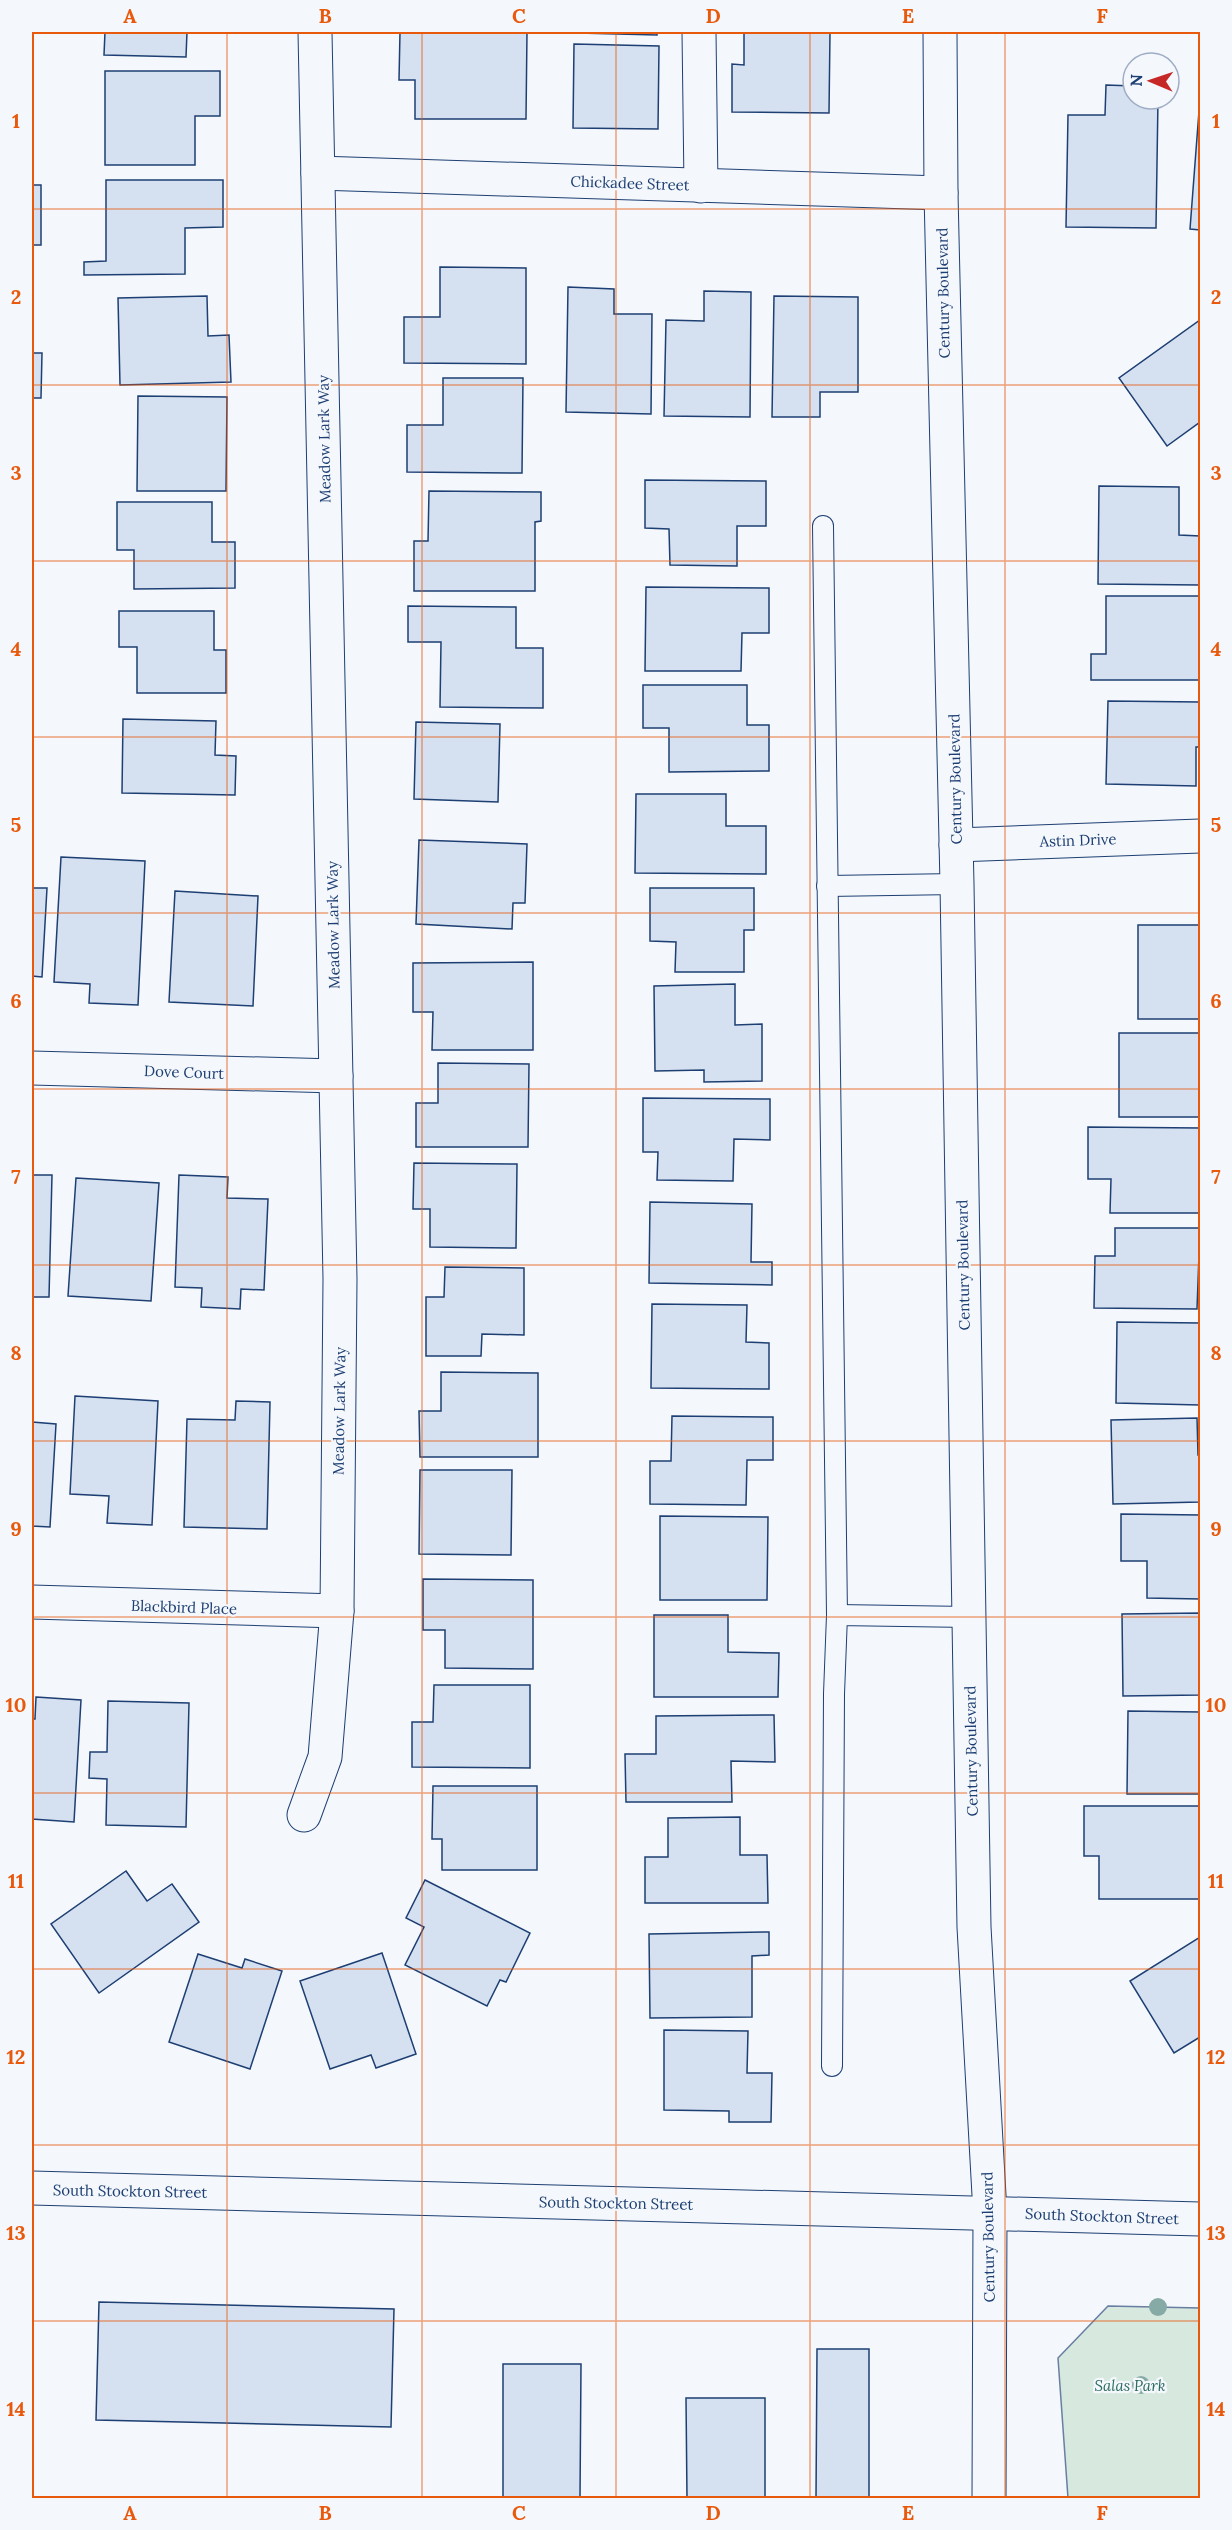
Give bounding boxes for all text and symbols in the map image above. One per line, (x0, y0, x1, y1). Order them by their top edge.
text: A (123, 3, 137, 28)
text: B (318, 3, 332, 28)
text: C (512, 3, 526, 28)
text: D (705, 3, 721, 28)
text: E (902, 3, 914, 28)
text: F (1096, 3, 1108, 28)
north arrow (1121, 51, 1181, 111)
text: N (1126, 74, 1146, 87)
text: 1 (12, 108, 20, 133)
text: 1 (1212, 108, 1220, 133)
street label: Chickadee Street (570, 171, 690, 195)
street label: Century Boulevard (932, 227, 954, 358)
text: 2 (11, 284, 21, 309)
text: 2 (1211, 284, 1221, 309)
street label: Meadow Lark Way (313, 375, 335, 503)
text: 3 (10, 460, 22, 485)
text: 3 (1210, 460, 1222, 485)
text: 4 (11, 636, 22, 661)
text: 4 (1211, 636, 1222, 661)
street label: Century Boulevard (944, 713, 966, 844)
text: 5 (11, 812, 22, 837)
text: 5 (1211, 812, 1222, 837)
street label: Astin Drive (1038, 829, 1117, 851)
street label: Meadow Lark Way (322, 861, 344, 989)
text: 6 (10, 988, 22, 1013)
text: 6 (1210, 988, 1222, 1013)
street label: Dove Court (144, 1061, 225, 1083)
text: 7 (11, 1164, 21, 1189)
text: 7 (1211, 1164, 1221, 1189)
street label: Century Boulevard (952, 1199, 974, 1330)
text: 8 (10, 1340, 22, 1365)
text: 8 (1210, 1340, 1222, 1365)
street label: Meadow Lark Way (328, 1347, 350, 1475)
text: 9 (10, 1516, 22, 1541)
text: 9 (1210, 1516, 1222, 1541)
street label: Blackbird Place (131, 1596, 237, 1618)
street label: Century Boulevard (960, 1685, 982, 1816)
text: 10 (6, 1692, 26, 1717)
text: 10 (1206, 1692, 1226, 1717)
text: 11 (8, 1868, 24, 1893)
text: 11 (1208, 1868, 1224, 1893)
text: 12 (7, 2044, 25, 2069)
text: 12 (1207, 2044, 1225, 2069)
street label: Century Boulevard (977, 2171, 999, 2302)
street label: South Stockton Street (53, 2180, 207, 2202)
street label: South Stockton Street (539, 2192, 693, 2214)
street label: South Stockton Street (1025, 2204, 1180, 2228)
text: 13 (6, 2220, 26, 2245)
text: 13 (1206, 2220, 1226, 2245)
park label: Salas Park (1095, 2376, 1166, 2395)
text: 14 (6, 2396, 26, 2421)
text: 14 (1206, 2396, 1226, 2421)
text: A (123, 2500, 137, 2525)
text: B (318, 2500, 332, 2525)
text: C (512, 2500, 526, 2525)
text: D (705, 2500, 721, 2525)
text: E (902, 2500, 914, 2525)
text: F (1096, 2500, 1108, 2525)

